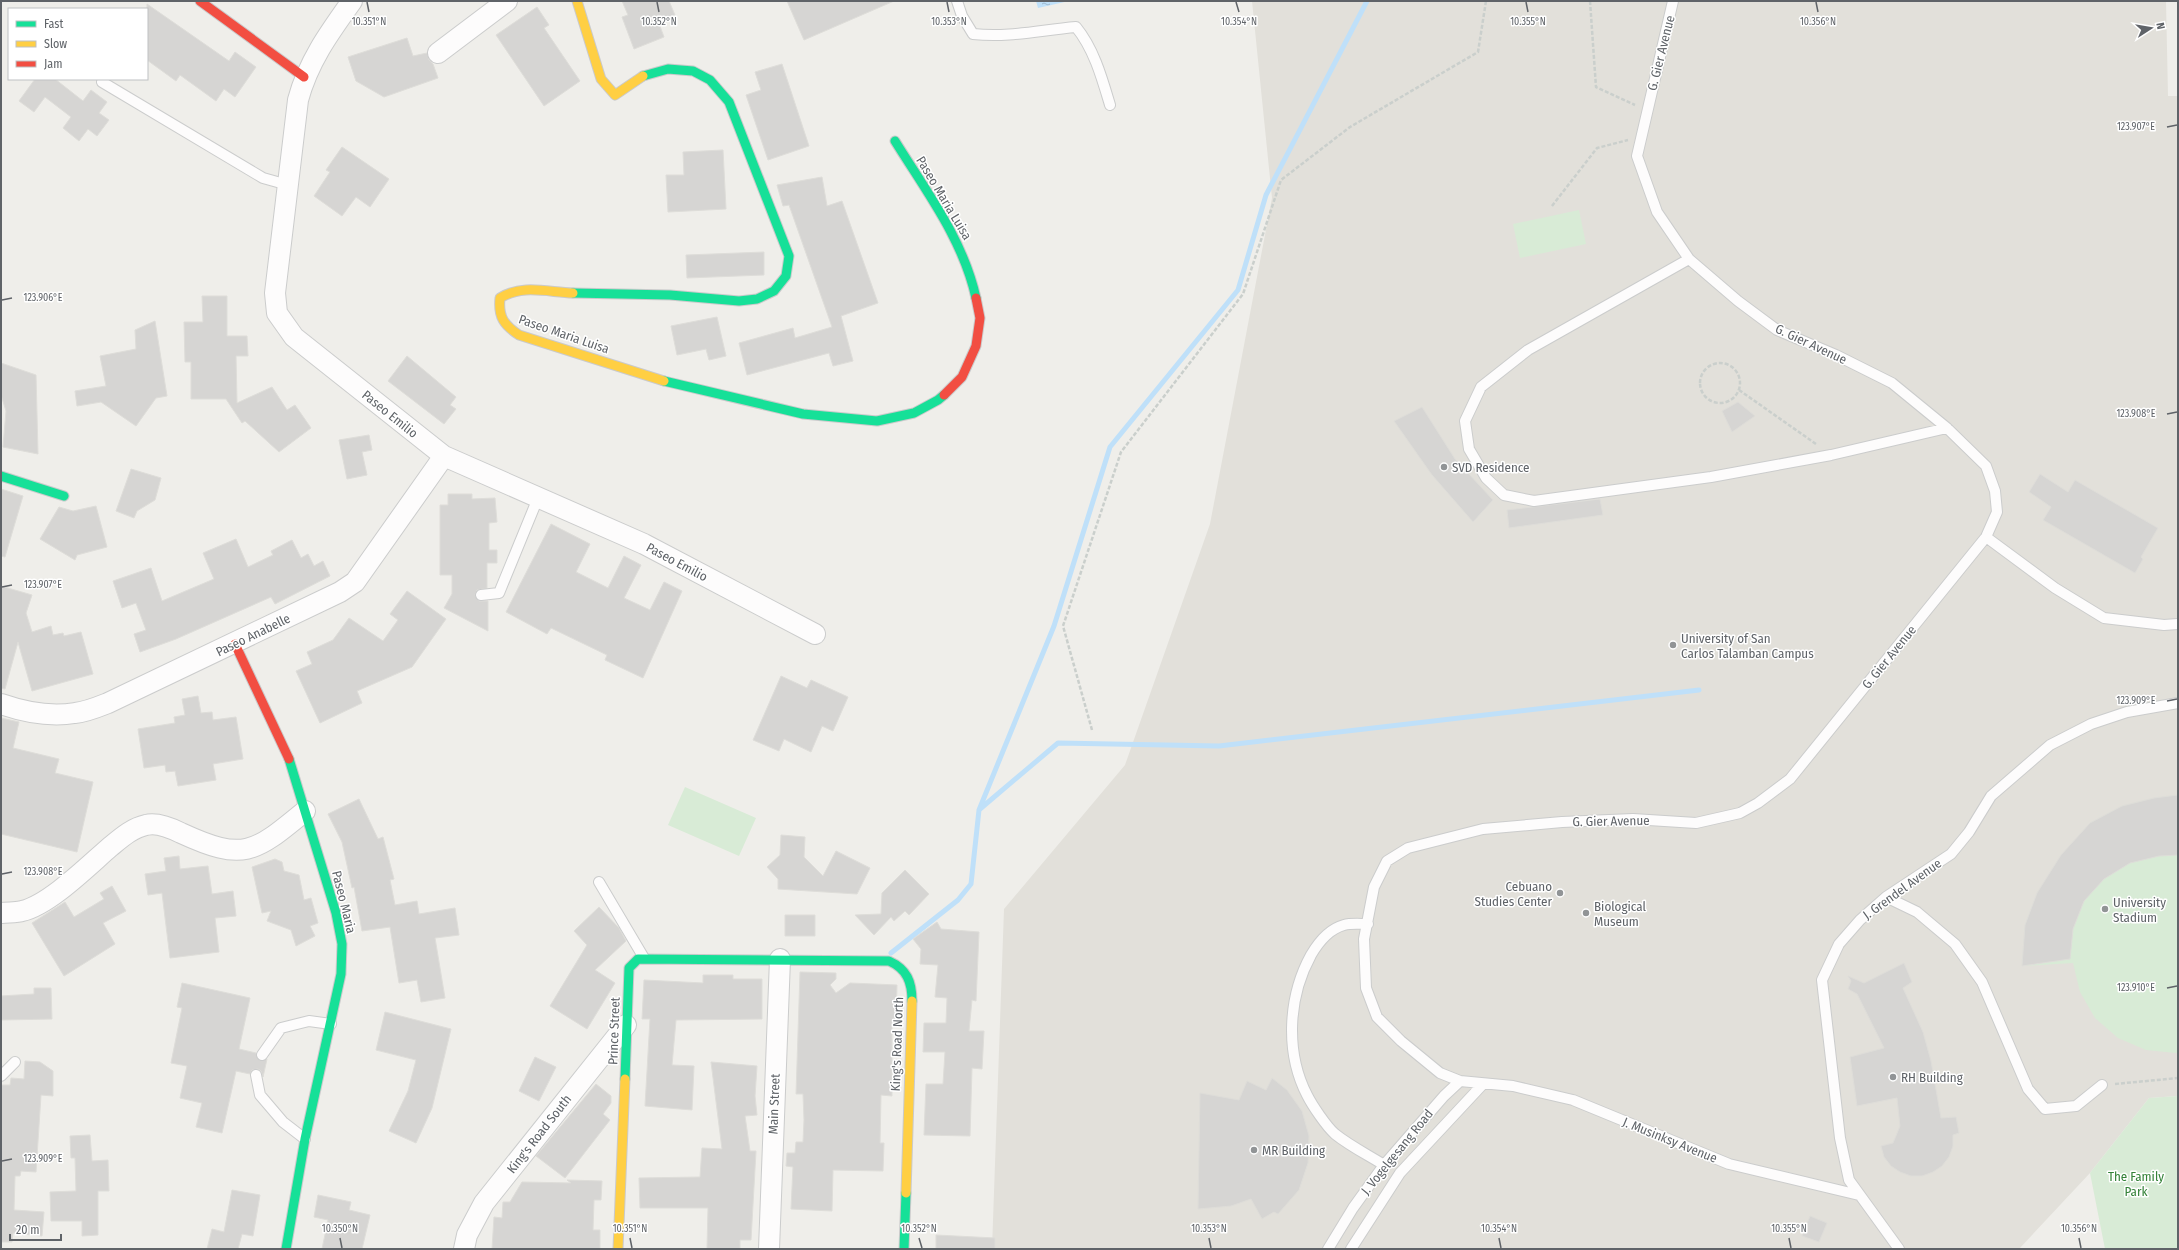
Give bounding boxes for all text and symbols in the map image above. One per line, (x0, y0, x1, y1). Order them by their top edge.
legend (8, 8, 148, 80)
north arrow (2131, 8, 2171, 48)
street label: G. Gier Avenue (1644, 14, 1678, 92)
text: 10.351°N (352, 16, 386, 28)
text: 10.352°N (641, 16, 677, 28)
text: 10.353°N (931, 16, 967, 28)
text: 10.354°N (1221, 16, 1257, 28)
text: 10.355°N (1510, 16, 1546, 28)
text: 10.356°N (1800, 16, 1836, 28)
text: Fast (44, 17, 63, 31)
text: N (2153, 21, 2167, 31)
text: Slow (44, 37, 67, 51)
text: Jam (44, 57, 62, 71)
text: 123.907°E (2117, 121, 2155, 133)
street label: Paseo Maria Luisa (913, 154, 975, 242)
text: 123.906°E (24, 292, 63, 304)
street label: Paseo Maria Luisa (517, 312, 611, 356)
street label: G. Gier Avenue (1773, 321, 1849, 367)
street label: Paseo Emilio (359, 387, 421, 441)
text: 123.908°E (2116, 408, 2156, 420)
place label: SVD Residence (1452, 460, 1530, 475)
marker: SVD Residence (1439, 462, 1449, 472)
street label: Paseo Emilio (644, 540, 710, 584)
text: 123.907°E (24, 579, 62, 591)
street label: Paseo Anabelle (213, 611, 293, 659)
street label: G. Gier Avenue (1859, 622, 1919, 692)
place label: University of San Carlos Talamban Campus (1681, 631, 1814, 661)
marker: University of San Carlos Talamban Campus (1668, 640, 1678, 650)
text: 123.909°E (2117, 695, 2156, 707)
street label: G. Gier Avenue (1572, 813, 1650, 829)
street label: J. Grendel Avenue (1860, 856, 1944, 922)
text: 123.908°E (23, 866, 63, 878)
street label: Paseo Maria (329, 869, 359, 935)
place label: Cebuano Studies Center (1475, 879, 1552, 909)
marker: Cebuano Studies Center (1555, 888, 1565, 898)
place label: University Stadium (2113, 895, 2166, 925)
place label: Biological Museum (1594, 899, 1646, 929)
marker: University Stadium (2100, 904, 2110, 914)
marker: Biological Museum (1581, 908, 1591, 918)
text: 123.910°E (2117, 982, 2155, 994)
street label: Prince Street (605, 996, 623, 1065)
street label: King's Road North (888, 996, 906, 1092)
place label: RH Building (1901, 1070, 1964, 1085)
marker: RH Building (1888, 1072, 1898, 1082)
street label: Main Street (765, 1073, 783, 1135)
street label: King's Road South (504, 1092, 574, 1176)
street label: J. Vogelgesang Road (1358, 1106, 1436, 1198)
street label: J. Musinksy Avenue (1621, 1114, 1719, 1166)
place label: MR Building (1262, 1143, 1326, 1158)
marker: MR Building (1249, 1145, 1259, 1155)
text: 123.909°E (24, 1153, 63, 1165)
park label: The Family Park (2108, 1169, 2164, 1199)
scale bar (10, 1216, 61, 1242)
text: 20 m (16, 1223, 40, 1237)
text: 10.350°N (322, 1223, 358, 1235)
text: 10.351°N (613, 1223, 647, 1235)
text: 10.352°N (901, 1223, 937, 1235)
text: 10.353°N (1191, 1223, 1227, 1235)
text: 10.354°N (1481, 1223, 1517, 1235)
text: 10.355°N (1771, 1223, 1807, 1235)
text: 10.356°N (2061, 1223, 2097, 1235)

